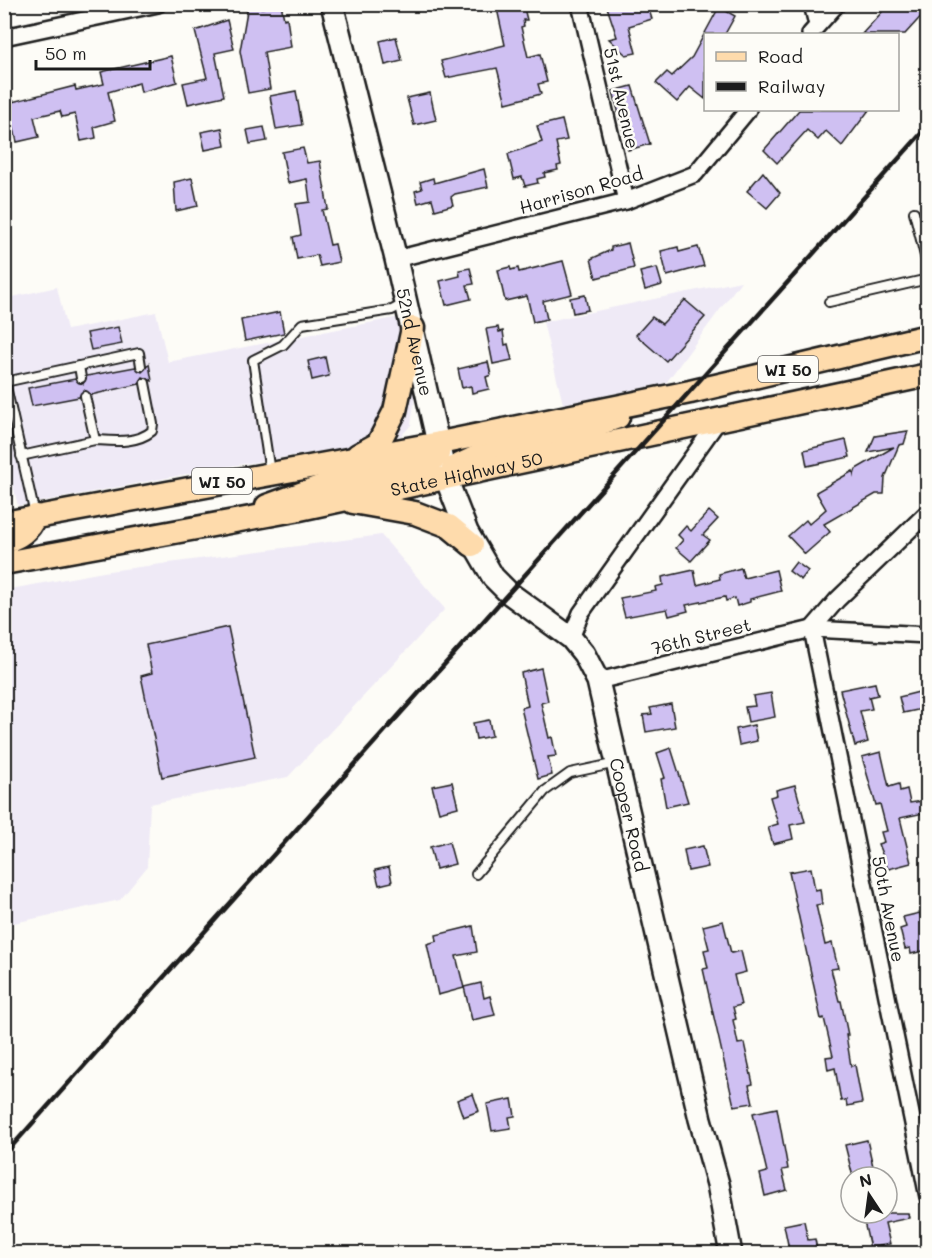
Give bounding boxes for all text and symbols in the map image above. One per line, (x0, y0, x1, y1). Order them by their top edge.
scale bar (36, 33, 150, 71)
legend (704, 33, 899, 111)
text: 50 m (45, 41, 87, 65)
text: Road (758, 44, 803, 68)
street label: 51st Avenue (599, 45, 645, 151)
text: Railway (758, 74, 825, 98)
street label: Harrison Road (516, 161, 646, 219)
street label: 52nd Avenue (391, 286, 439, 398)
road number: WI 50 (758, 356, 818, 382)
street label: State Highway 50 (388, 446, 545, 501)
road number: WI 50 (192, 468, 252, 494)
street label: 76th Street (649, 612, 753, 660)
street label: Cooper Road (604, 755, 654, 874)
street label: 50th Avenue (867, 854, 911, 964)
north arrow (839, 1165, 899, 1225)
text: N (857, 1168, 874, 1191)

